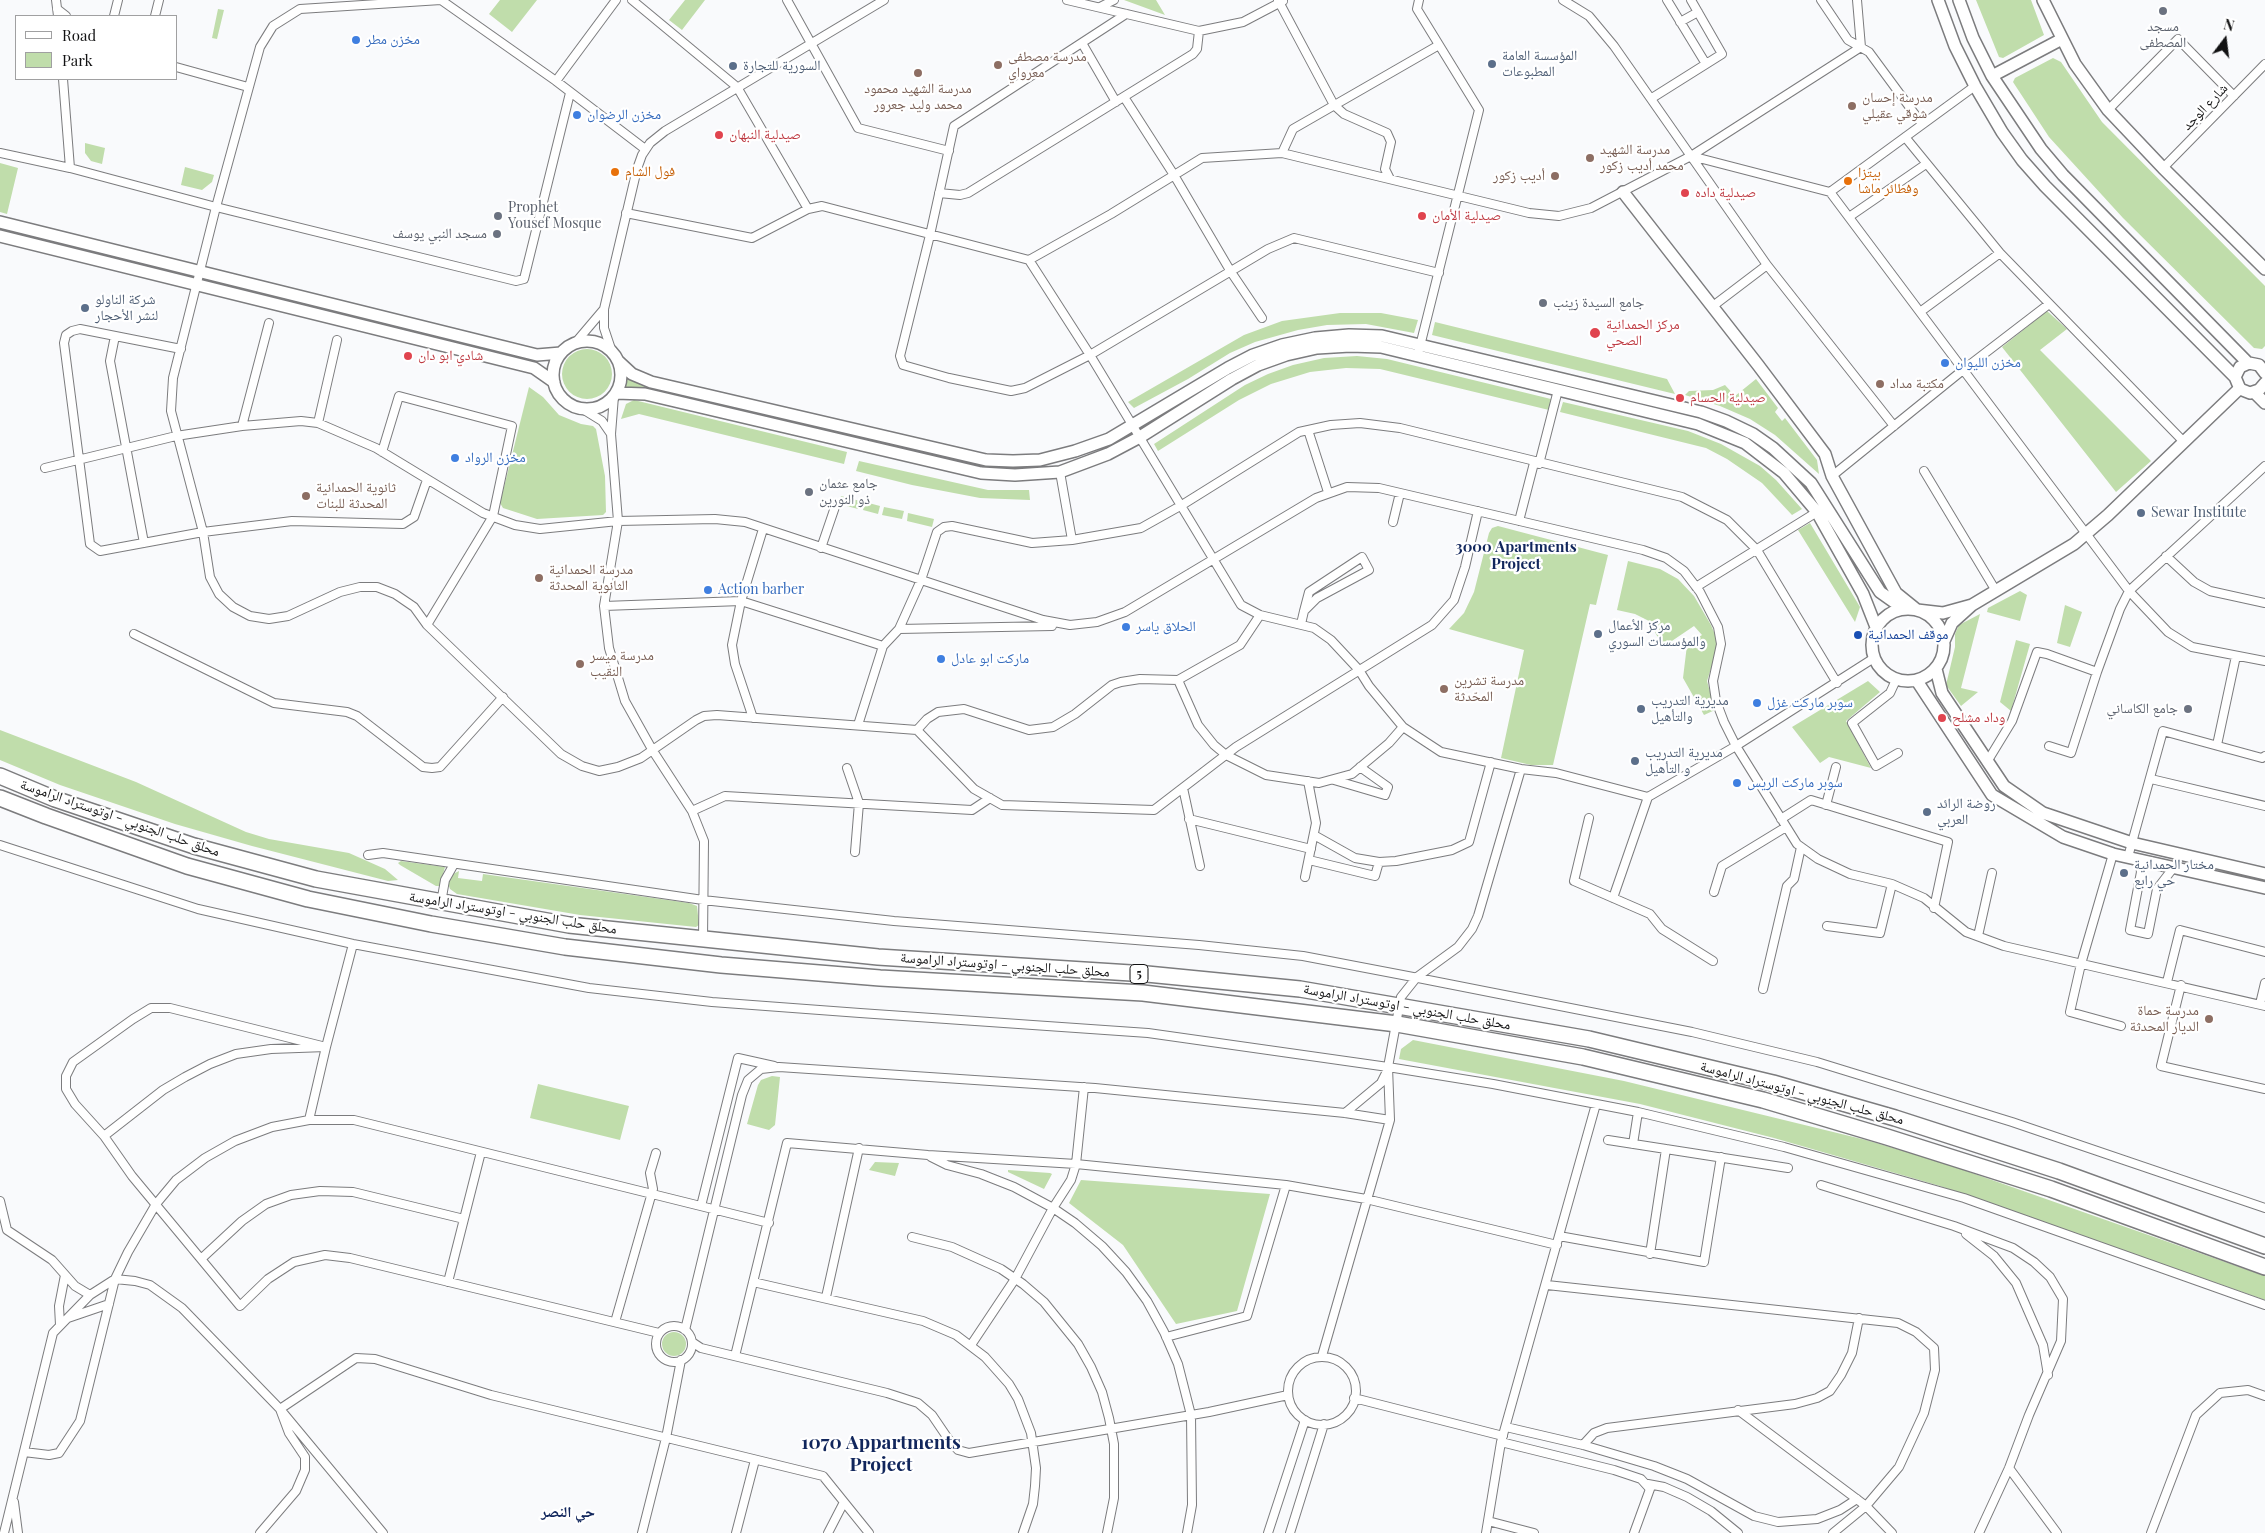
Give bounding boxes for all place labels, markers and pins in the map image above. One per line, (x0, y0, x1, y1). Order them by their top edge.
marker: مسجد المصطفى (2157, 5, 2169, 17)
place label: مسجد المصطفى (2140, 19, 2186, 52)
place label: مخزن مطر (366, 32, 420, 48)
marker: مخزن مطر (350, 34, 362, 46)
place label: المؤسسة العامة المطبوعات (1502, 48, 1577, 80)
place label: مدرسة مصطفى معرواي (1008, 49, 1087, 82)
place label: السورية للتجارة (743, 58, 821, 74)
marker: المؤسسة العامة المطبوعات (1486, 58, 1498, 70)
marker: مدرسة مصطفى معرواي (992, 59, 1004, 71)
marker: السورية للتجارة (727, 60, 739, 72)
marker: مدرسة الشهيد محمود محمد وليد جعرور (912, 67, 924, 79)
place label: مدرسة الشهيد محمود محمد وليد جعرور (864, 81, 972, 114)
place label: مدرسة إحسان شوقي عقيلي (1862, 90, 1933, 122)
marker: مدرسة إحسان شوقي عقيلي (1846, 100, 1858, 112)
place label: مخزن الرضوان (587, 107, 661, 123)
marker: مخزن الرضوان (571, 109, 583, 121)
place label: صيدلية النبهان (729, 127, 801, 143)
marker: صيدلية النبهان (713, 129, 725, 141)
place label: مدرسة الشهيد محمد أديب زكور (1600, 142, 1684, 174)
marker: مدرسة الشهيد محمد أديب زكور (1584, 152, 1596, 164)
place label: فول الشام (625, 164, 675, 180)
place label: بيتزا وفطائر ماشا (1858, 165, 1918, 198)
marker: فول الشام (609, 166, 621, 178)
place label: أديب زكور (1493, 168, 1545, 184)
marker: أديب زكور (1549, 170, 1561, 182)
marker: بيتزا وفطائر ماشا (1842, 175, 1854, 187)
place label: صيدلية داده (1695, 185, 1756, 201)
marker: صيدلية داده (1679, 187, 1691, 199)
place label: Prophet Yousef Mosque (508, 200, 602, 232)
place label: صيدلية الأمان (1432, 208, 1501, 224)
marker: Prophet Yousef Mosque (492, 210, 504, 222)
marker: صيدلية الأمان (1416, 210, 1428, 222)
place label: مسجد النبي يوسف (392, 226, 487, 242)
marker: مسجد النبي يوسف (491, 228, 503, 240)
place label: شركة الناولو لنشر الأحجار (95, 292, 158, 324)
place label: جامع السيدة زينب (1553, 295, 1644, 311)
marker: جامع السيدة زينب (1537, 297, 1549, 309)
marker: شركة الناولو لنشر الأحجار (79, 302, 91, 314)
place label: مركز الحمدانية الصحي (1606, 317, 1680, 350)
marker: مركز الحمدانية الصحي (1588, 326, 1602, 340)
place label: شادي ابو دان (418, 348, 483, 364)
marker: شادي ابو دان (402, 350, 414, 362)
place label: مخزن الليوان (1955, 355, 2021, 371)
marker: مخزن الليوان (1939, 357, 1951, 369)
place label: مكتبة مداد (1890, 376, 1944, 392)
marker: مكتبة مداد (1874, 378, 1886, 390)
place label: صيدلية الحسام (1690, 390, 1766, 406)
marker: صيدلية الحسام (1674, 392, 1686, 404)
place label: مخزن الرواد (465, 450, 526, 466)
marker: مخزن الرواد (449, 452, 461, 464)
place label: جامع عثمان ذو النورين (819, 476, 878, 508)
place label: ثانوية الحمدانية المحدثة للبنات (316, 480, 396, 512)
marker: جامع عثمان ذو النورين (803, 486, 815, 498)
marker: ثانوية الحمدانية المحدثة للبنات (300, 490, 312, 502)
place label: Sewar Institute (2151, 505, 2247, 521)
marker: Sewar Institute (2135, 507, 2147, 519)
place label: مدرسة الحمدانية الثانوية المحدثة (549, 562, 633, 594)
marker: مدرسة الحمدانية الثانوية المحدثة (533, 572, 545, 584)
place label: Action barber (718, 582, 804, 598)
marker: Action barber (702, 584, 714, 596)
place label: مركز الأعمال والمؤسسات السوري (1608, 618, 1706, 650)
place label: الحلاق ياسر (1136, 619, 1196, 635)
marker: الحلاق ياسر (1120, 621, 1132, 633)
place label: موقف الحمدانية (1868, 627, 1948, 643)
marker: مركز الأعمال والمؤسسات السوري (1592, 628, 1604, 640)
marker: موقف الحمدانية (1852, 629, 1864, 641)
place label: مدرسة ميسر النقيب (590, 648, 654, 680)
place label: ماركت ابو عادل (951, 651, 1029, 667)
marker: ماركت ابو عادل (935, 653, 947, 665)
marker: مدرسة ميسر النقيب (574, 658, 586, 670)
place label: مدرسة تشرين المحّدثة (1454, 673, 1524, 706)
marker: مدرسة تشرين المحّدثة (1438, 683, 1450, 695)
place label: مديرية التدريب والتأهيل (1651, 693, 1729, 726)
place label: سوبر ماركت غزل (1767, 695, 1853, 711)
marker: سوبر ماركت غزل (1751, 697, 1763, 709)
place label: جامع الكاساني (2107, 701, 2178, 717)
marker: مديرية التدريب والتأهيل (1635, 703, 1647, 715)
marker: جامع الكاساني (2182, 703, 2194, 715)
place label: وداد مشلح (1952, 710, 2005, 726)
marker: وداد مشلح (1936, 712, 1948, 724)
place label: مديرية التدريب و التأهيل (1645, 745, 1723, 778)
marker: مديرية التدريب و التأهيل (1629, 755, 1641, 767)
place label: سوبر ماركت الريس (1747, 775, 1843, 791)
marker: سوبر ماركت الريس (1731, 777, 1743, 789)
place label: روضة الرائد العربي (1937, 796, 1996, 829)
marker: روضة الرائد العربي (1921, 806, 1933, 818)
place label: مختار الحمدانية حي رابع (2134, 857, 2214, 890)
marker: مختار الحمدانية حي رابع (2118, 867, 2130, 879)
place label: مدرسة حماة الديار المحدثة (2130, 1003, 2199, 1036)
marker: مدرسة حماة الديار المحدثة (2203, 1013, 2215, 1025)

